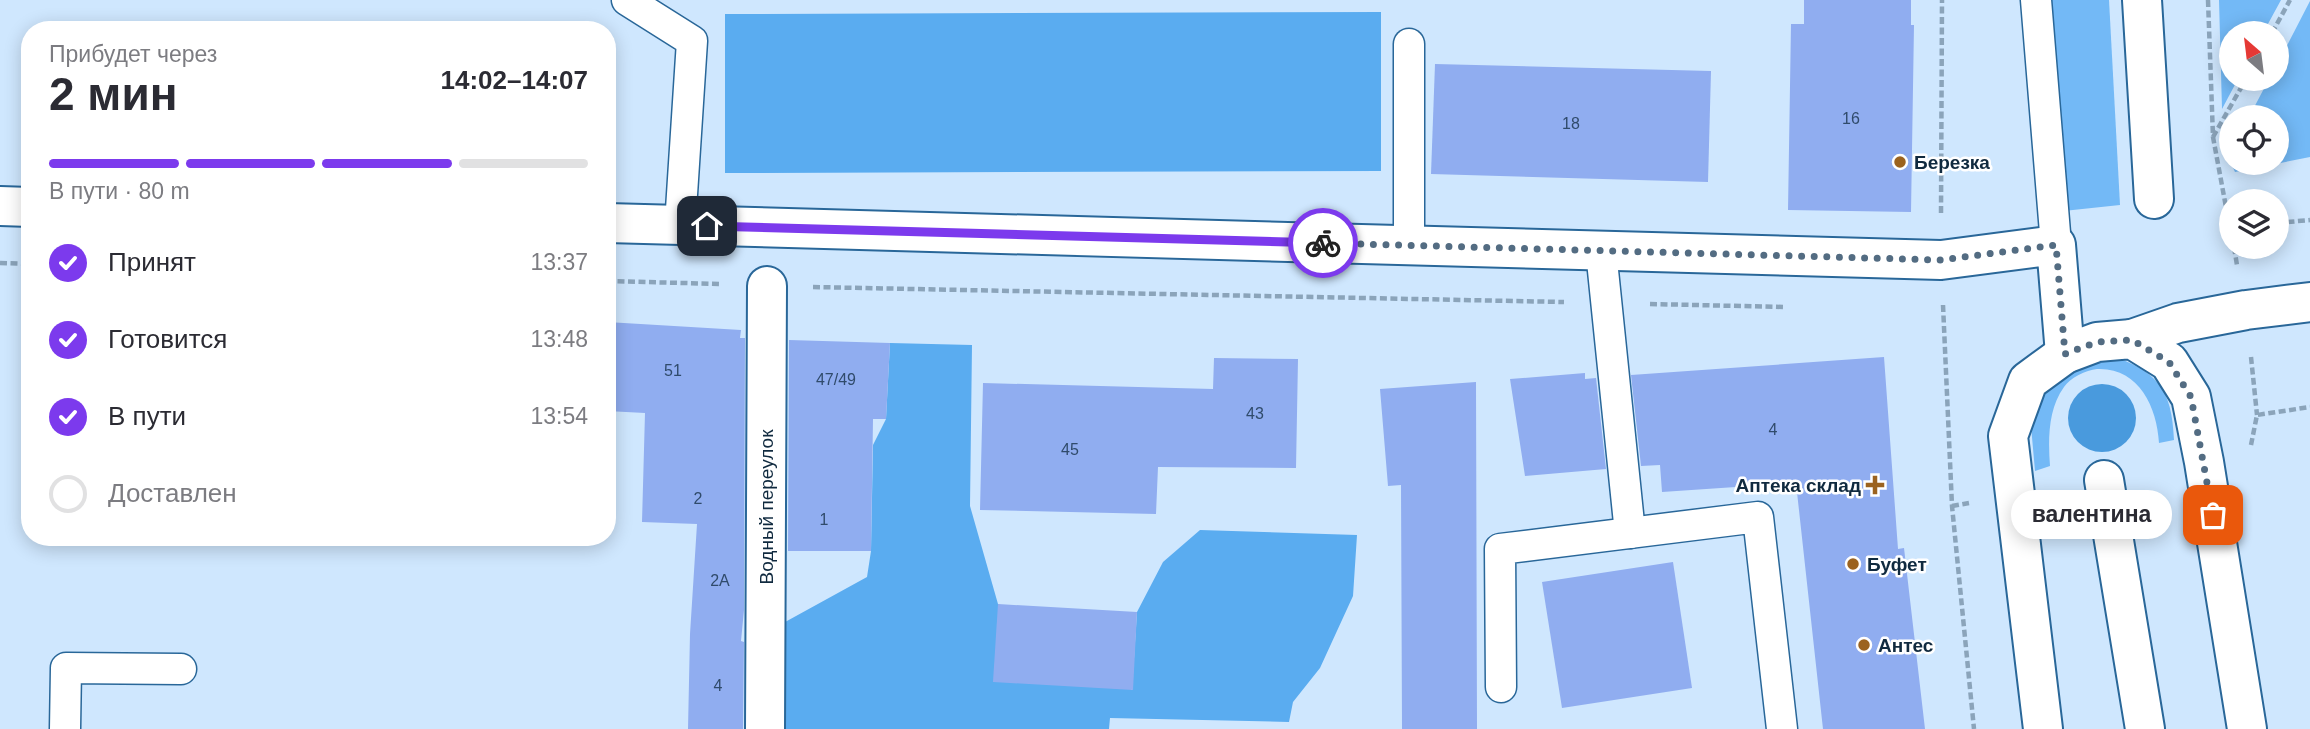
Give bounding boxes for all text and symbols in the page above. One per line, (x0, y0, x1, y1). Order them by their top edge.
north arrow (2219, 21, 2289, 91)
map controls (2219, 21, 2289, 259)
text: Прибудет через (49, 41, 217, 67)
text: 14:02–14:07 (441, 65, 588, 95)
text: 2 мин (49, 68, 177, 120)
button: locate (2219, 105, 2289, 175)
house number: 16 (1842, 110, 1860, 127)
house number: 18 (1562, 115, 1580, 132)
place label: Березка (1914, 152, 1990, 173)
marker: Березка (1892, 154, 1908, 170)
text: В пути · 80 m (49, 178, 190, 204)
button: layers (2219, 189, 2289, 259)
pin (677, 196, 737, 256)
icon: home (688, 207, 726, 245)
courier (1288, 208, 1358, 278)
icon: bike (1304, 224, 1342, 262)
icon: check (49, 244, 87, 282)
text: Принят (108, 247, 196, 277)
text: 13:37 (530, 249, 588, 275)
icon: check (49, 321, 87, 359)
text: Готовится (108, 324, 227, 354)
text: 13:48 (530, 326, 588, 352)
house number: 51 (664, 362, 682, 379)
house number: 47/49 (816, 371, 856, 388)
icon: check (49, 398, 87, 436)
text: В пути (108, 401, 186, 431)
text: 13:54 (530, 403, 588, 429)
house number: 43 (1246, 405, 1264, 422)
house number: 4 (1769, 421, 1778, 438)
street label: Водный переулок (756, 429, 777, 585)
house number: 45 (1061, 441, 1079, 458)
place label: Аптека склад (1736, 475, 1861, 496)
marker: Аптека склад (1867, 477, 1883, 493)
text: Доставлен (108, 478, 237, 508)
pin (2183, 485, 2243, 545)
house number: 2 (694, 490, 703, 507)
callout: валентина (2010, 490, 2171, 540)
icon: bag (2194, 496, 2232, 534)
text: валентина (2032, 501, 2151, 527)
house number: 1 (820, 511, 829, 528)
place label: Буфет (1867, 554, 1927, 575)
marker: Буфет (1845, 556, 1861, 572)
house number: 2А (710, 572, 730, 589)
place label: Антес (1878, 635, 1934, 656)
marker: Антес (1856, 637, 1872, 653)
house number: 4 (714, 677, 723, 694)

